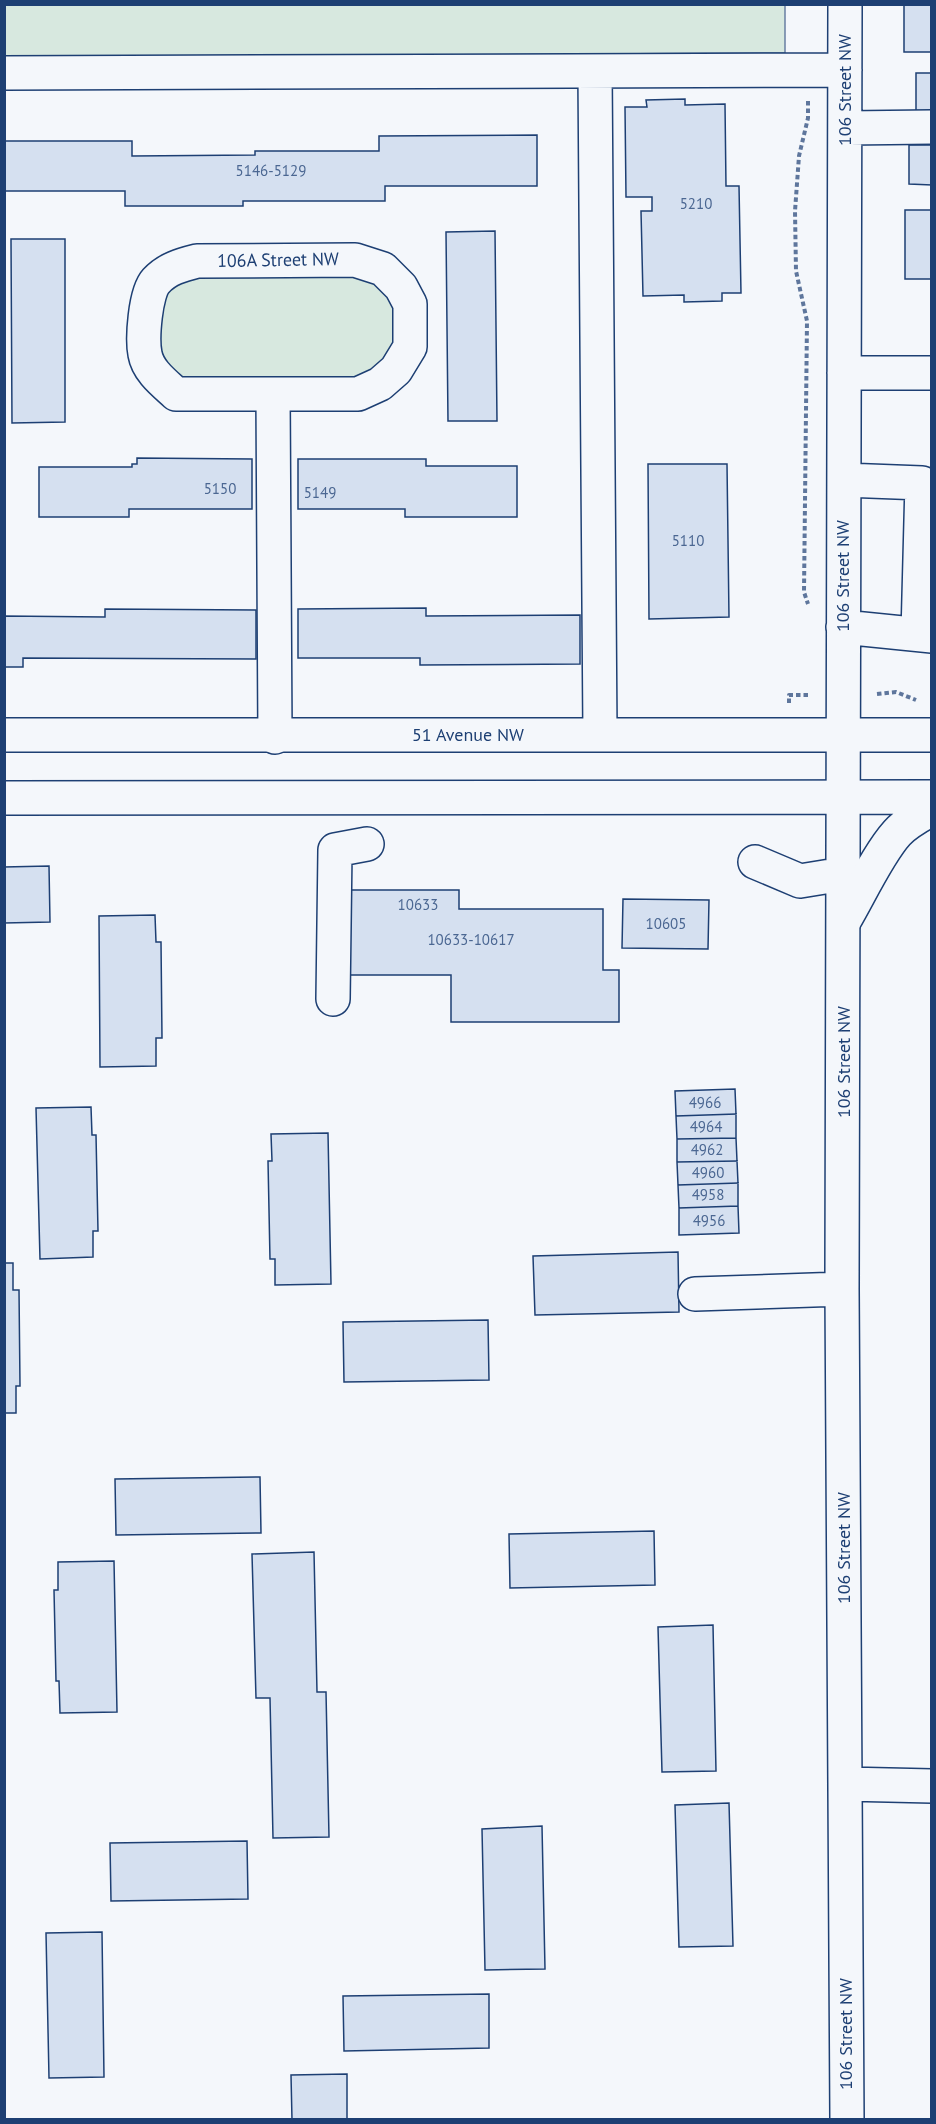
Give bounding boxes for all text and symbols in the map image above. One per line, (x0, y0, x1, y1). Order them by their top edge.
street label: 106 Street NW (833, 34, 856, 146)
house number: 5146-5129 (236, 161, 306, 180)
house number: 5210 (680, 194, 712, 213)
street label: 106A Street NW (217, 247, 339, 272)
house number: 5150 (204, 479, 236, 498)
house number: 5149 (304, 483, 336, 502)
street label: 106 Street NW (831, 520, 854, 632)
house number: 5110 (672, 531, 704, 550)
street label: 51 Avenue NW (412, 723, 524, 746)
house number: 10633 (398, 895, 438, 914)
house number: 10605 (646, 914, 686, 933)
house number: 10633-10617 (427, 930, 515, 949)
street label: 106 Street NW (832, 1006, 855, 1118)
house number: 4966 (689, 1093, 721, 1112)
house number: 4964 (690, 1117, 722, 1136)
house number: 4962 (691, 1140, 723, 1159)
house number: 4960 (692, 1163, 724, 1182)
house number: 4958 (692, 1185, 724, 1204)
house number: 4956 (693, 1211, 725, 1230)
street label: 106 Street NW (832, 1492, 855, 1604)
street label: 106 Street NW (834, 1978, 857, 2090)

